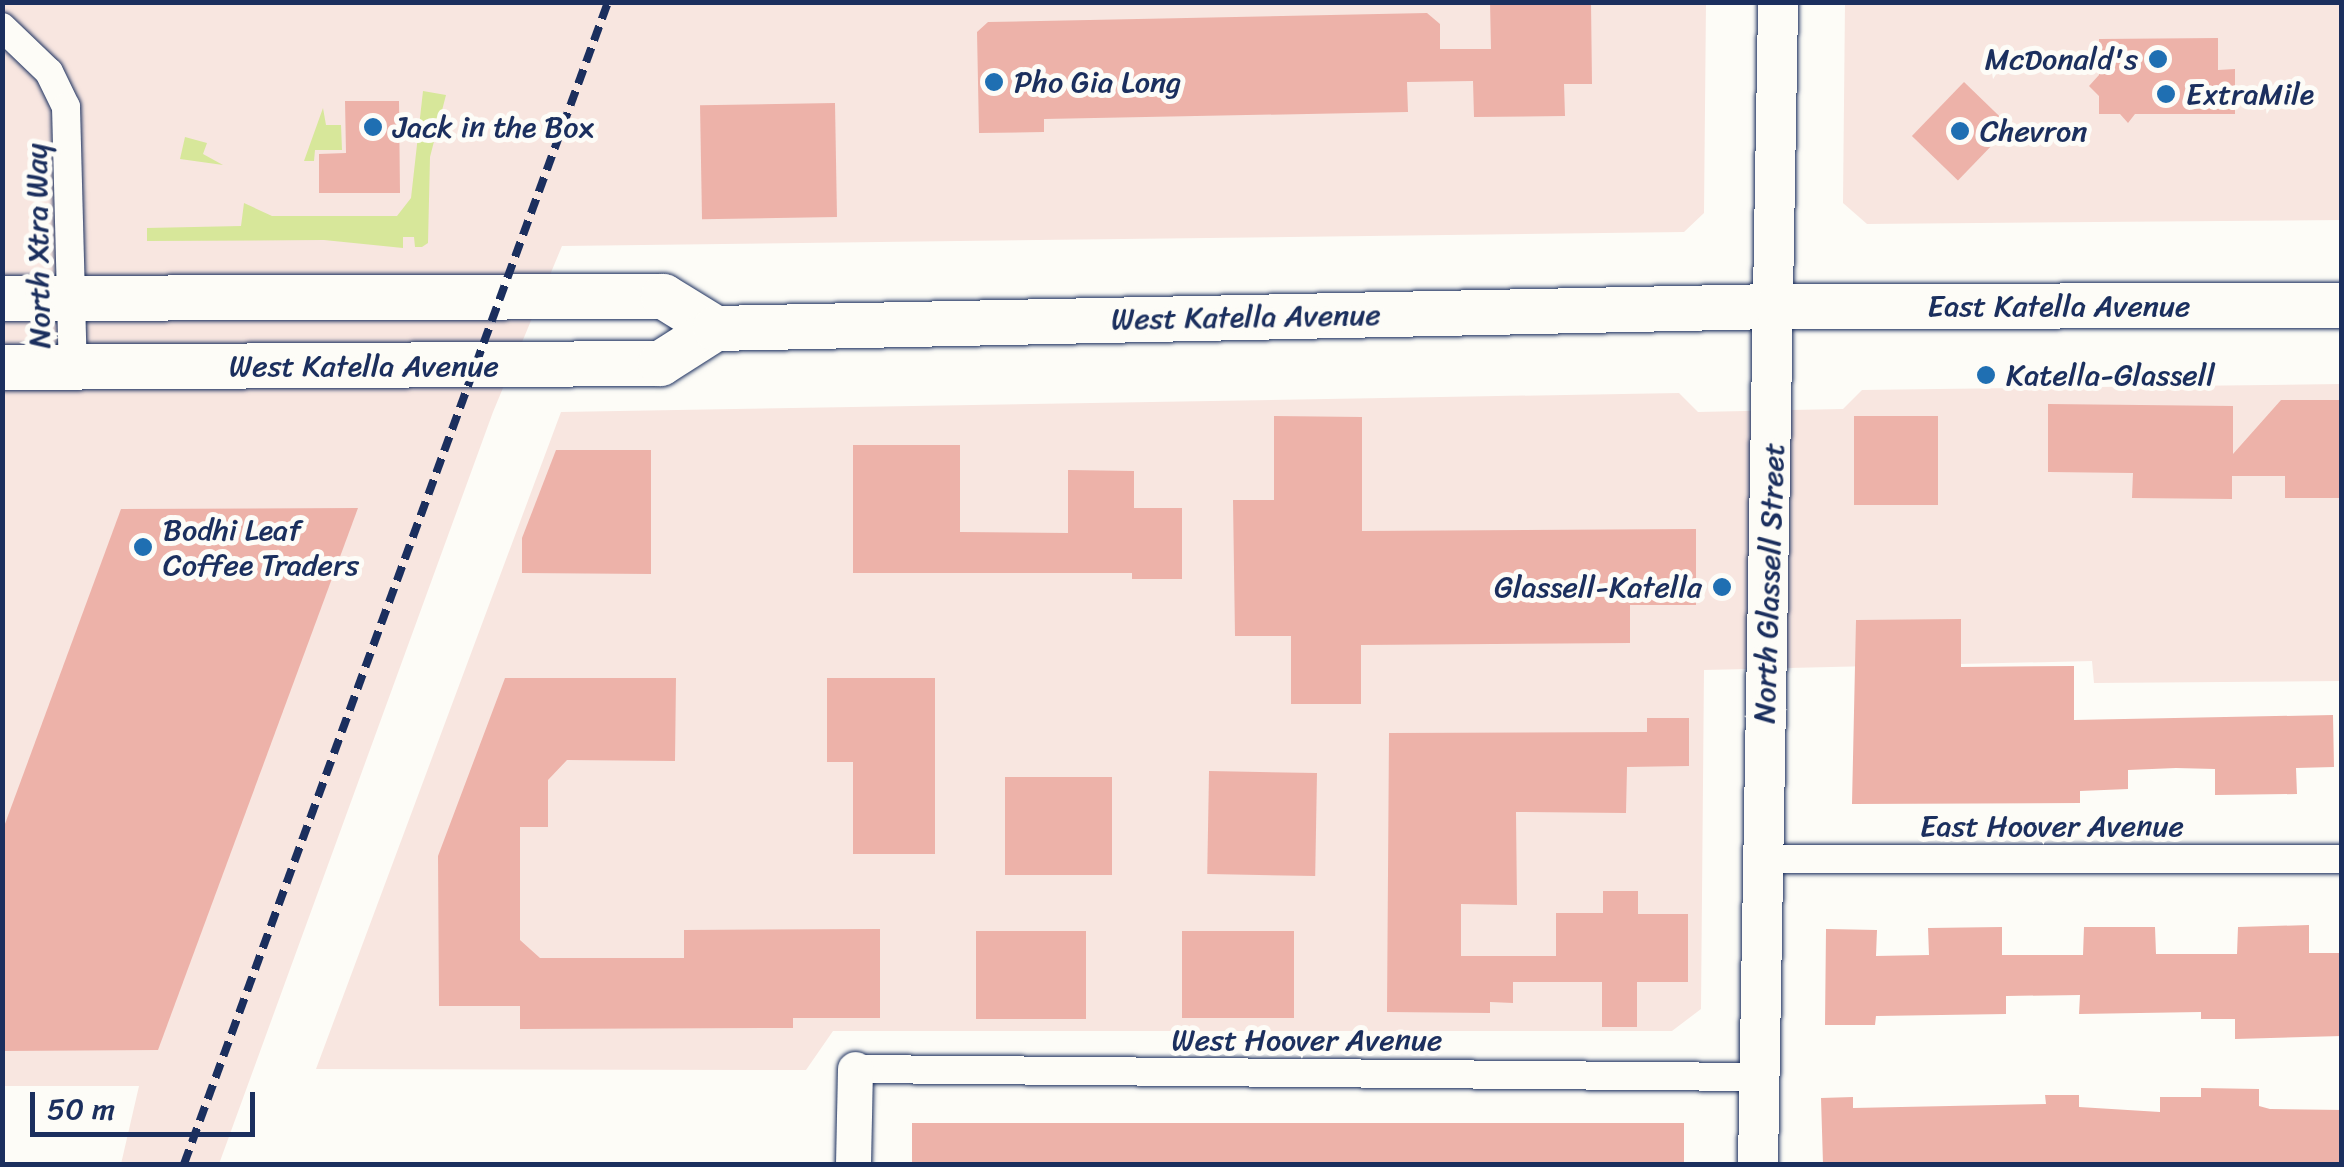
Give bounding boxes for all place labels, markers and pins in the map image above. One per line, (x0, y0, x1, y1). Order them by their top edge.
place label: McDonald's (1985, 41, 2138, 77)
marker: McDonald's (2147, 48, 2169, 70)
place label: Pho Gia Long (1014, 64, 1181, 100)
marker: Pho Gia Long (983, 71, 1005, 93)
place label: ExtraMile (2186, 76, 2314, 112)
marker: ExtraMile (2155, 83, 2177, 105)
place label: Jack in the Box (393, 109, 595, 145)
place label: Chevron (1980, 113, 2088, 149)
marker: Jack in the Box (362, 116, 384, 138)
marker: Chevron (1949, 120, 1971, 142)
place label: Katella-Glassell (2006, 357, 2215, 393)
marker: Katella-Glassell (1975, 364, 1997, 386)
place label: Bodhi Leaf Coffee Traders (163, 512, 360, 582)
marker: Bodhi Leaf Coffee Traders (132, 536, 154, 558)
place label: Glassell-Katella (1494, 569, 1702, 605)
marker: Glassell-Katella (1711, 576, 1733, 598)

